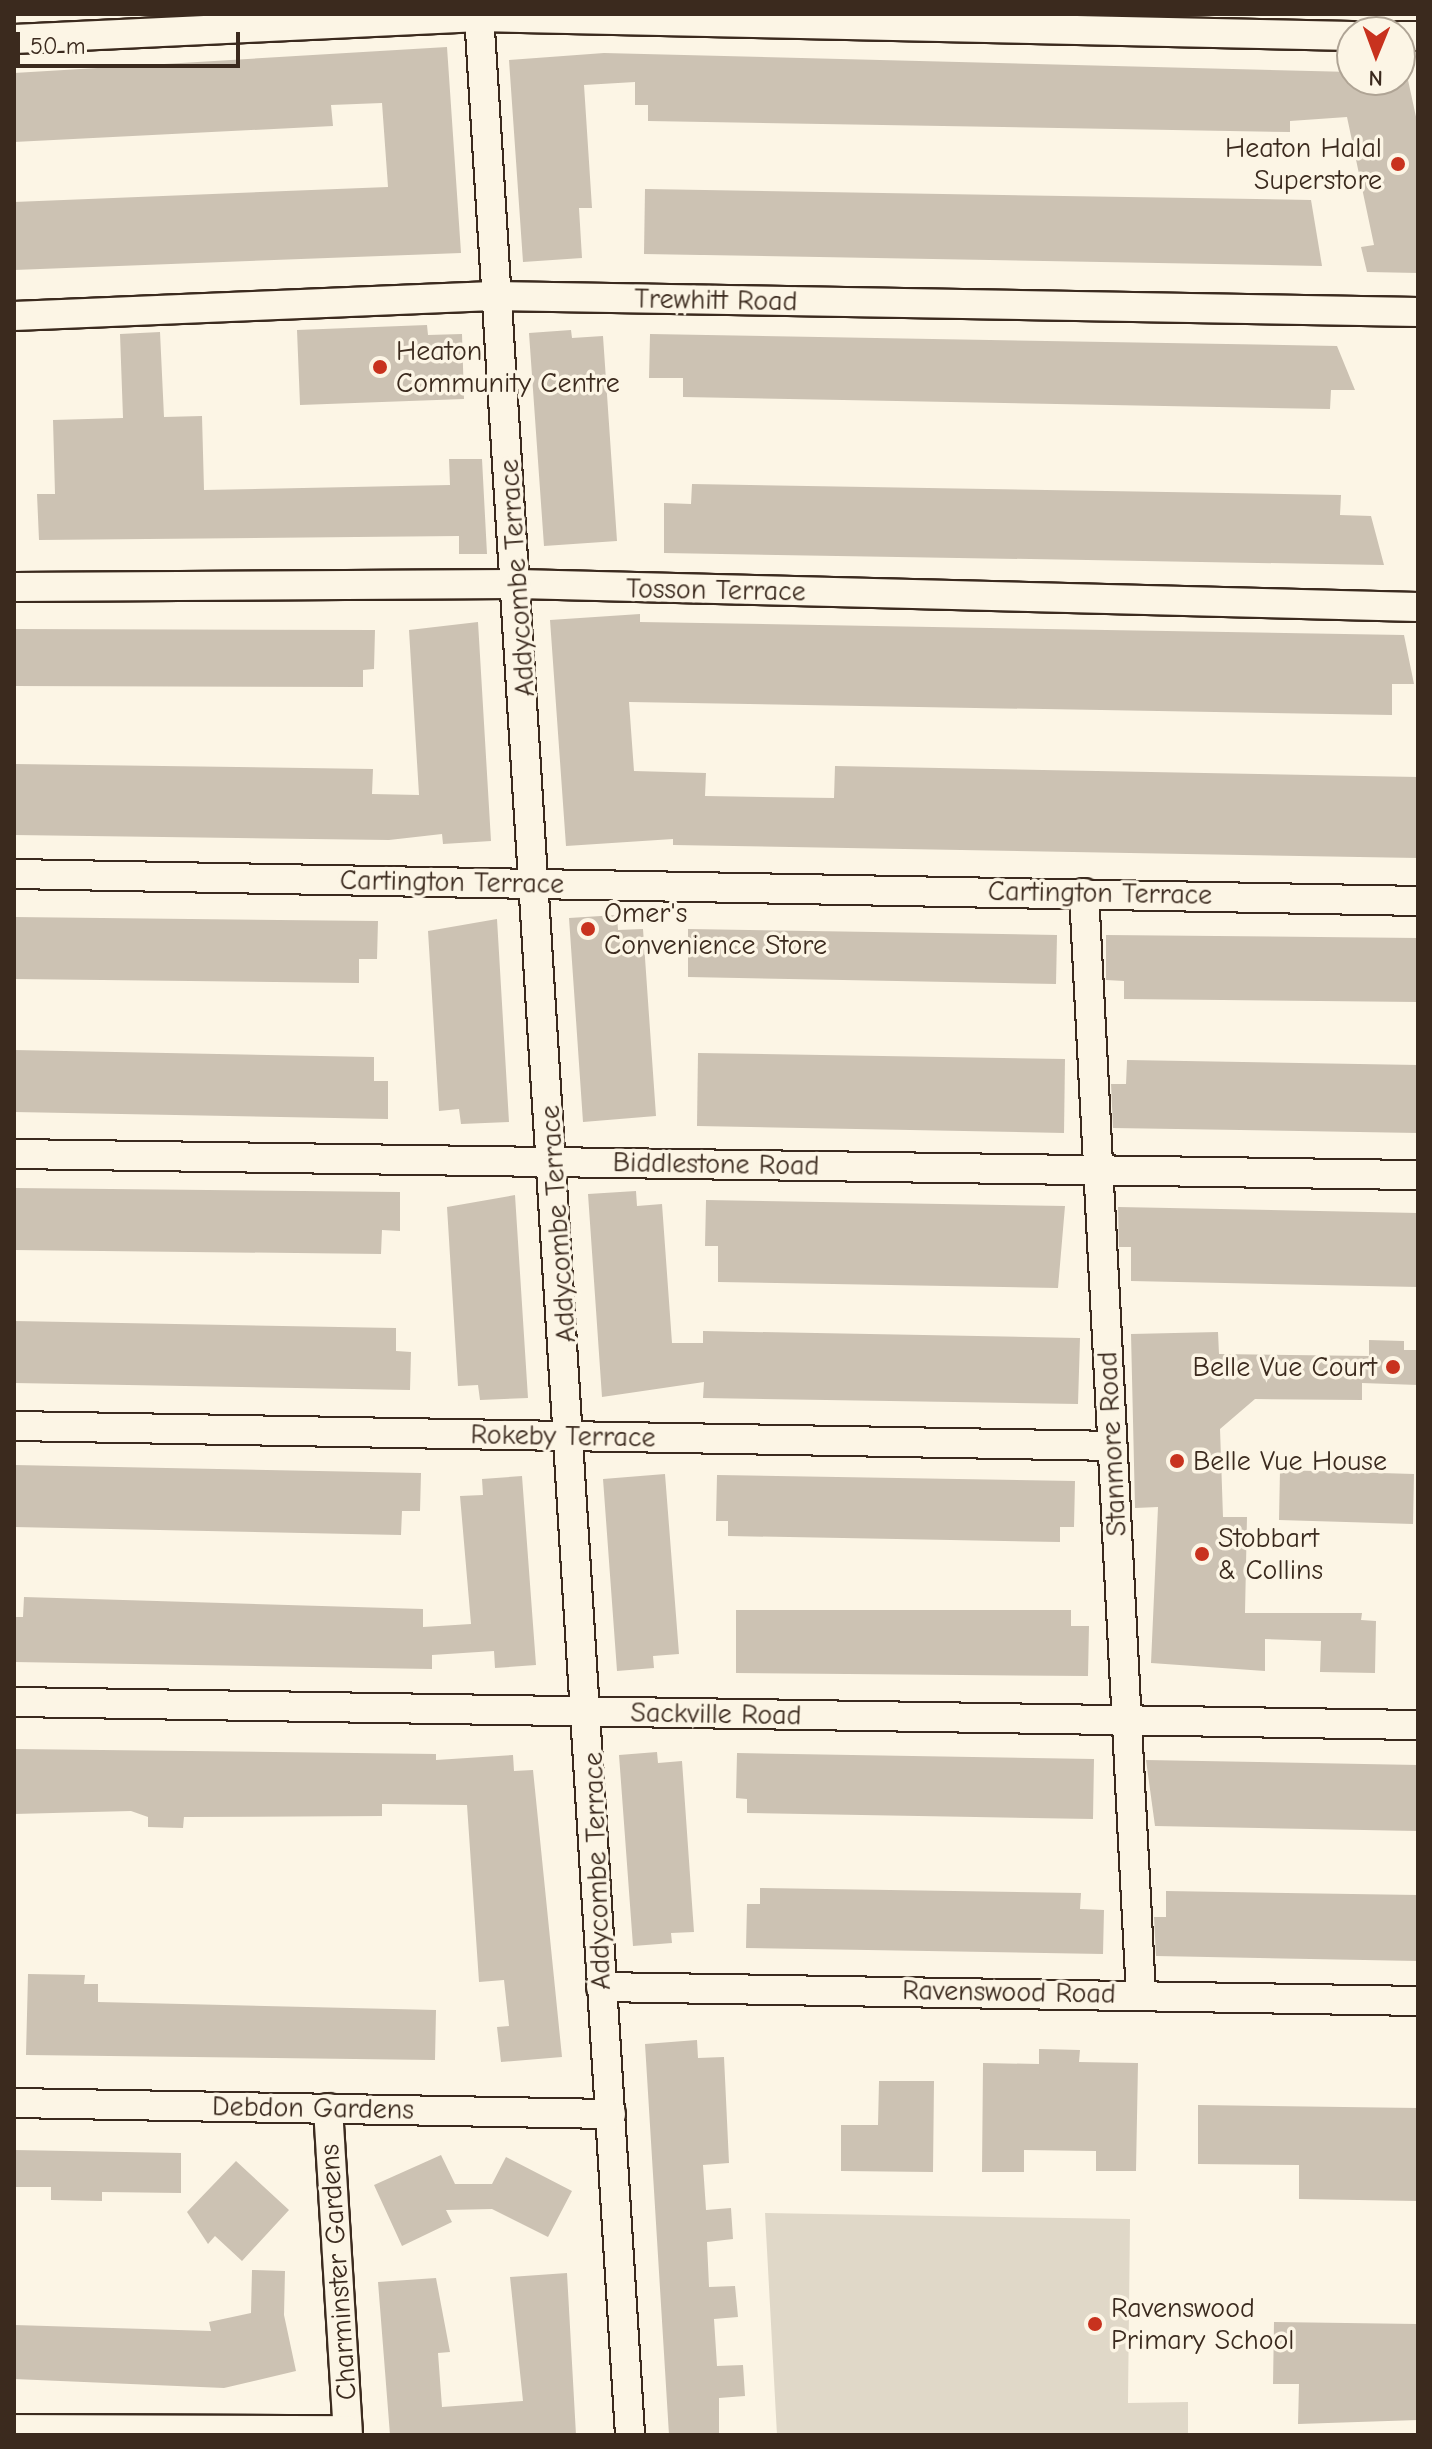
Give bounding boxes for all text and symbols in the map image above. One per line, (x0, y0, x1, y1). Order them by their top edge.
scale bar (20, 16, 244, 66)
north arrow (1336, 16, 1416, 96)
text: 50 m (30, 32, 86, 60)
text: N (1368, 65, 1383, 91)
place label: Heaton Halal Superstore (1225, 131, 1382, 197)
marker: Heaton Halal Superstore (1389, 155, 1407, 173)
street label: Trewhitt Road (634, 282, 798, 318)
place label: Heaton Community Centre (396, 334, 620, 400)
marker: Heaton Community Centre (371, 358, 389, 376)
street label: Addycombe Terrace (492, 458, 542, 698)
street label: Tosson Terrace (626, 572, 806, 608)
street label: Cartington Terrace (340, 863, 564, 901)
street label: Cartington Terrace (988, 874, 1212, 912)
place label: Omer's Convenience Store (604, 896, 827, 962)
marker: Omer's Convenience Store (579, 920, 597, 938)
street label: Addycombe Terrace (533, 1104, 583, 1344)
street label: Biddlestone Road (612, 1145, 820, 1183)
place label: Belle Vue Court (1193, 1350, 1377, 1384)
street label: Stanmore Road (1090, 1351, 1134, 1537)
marker: Belle Vue Court (1384, 1358, 1402, 1376)
street label: Rokeby Terrace (470, 1418, 656, 1454)
place label: Belle Vue House (1193, 1444, 1387, 1478)
marker: Belle Vue House (1168, 1452, 1186, 1470)
place label: Stobbart & Collins (1218, 1521, 1323, 1587)
marker: Stobbart & Collins (1193, 1545, 1211, 1563)
street label: Sackville Road (630, 1696, 802, 1732)
street label: Addycombe Terrace (576, 1752, 618, 1990)
street label: Ravenswood Road (902, 1973, 1116, 2011)
street label: Debdon Gardens (212, 2089, 414, 2127)
street label: Charminster Gardens (312, 2143, 364, 2401)
place label: Ravenswood Primary School (1111, 2291, 1294, 2357)
marker: Ravenswood Primary School (1086, 2315, 1104, 2333)

